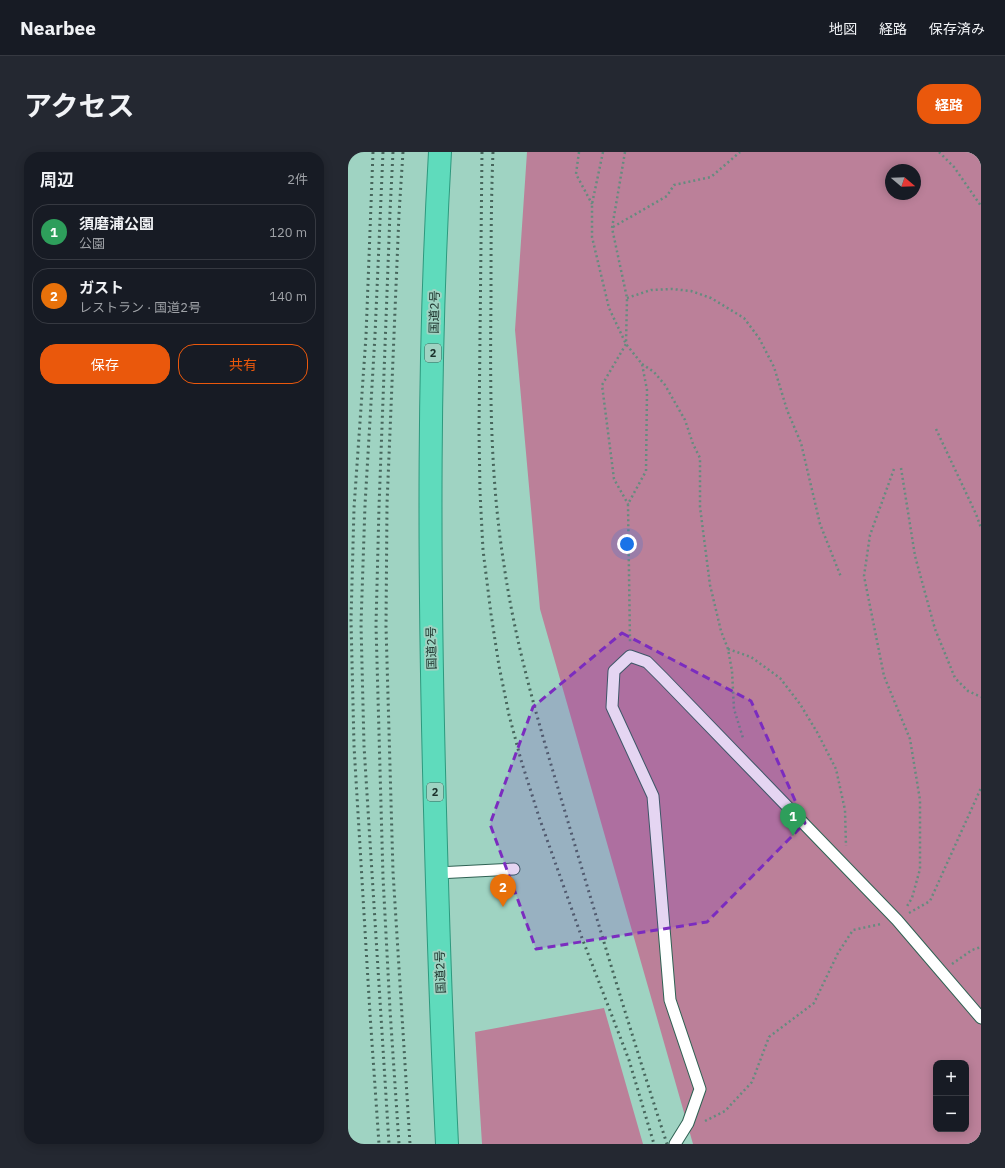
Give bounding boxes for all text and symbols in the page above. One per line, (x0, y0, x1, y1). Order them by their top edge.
text: Nearbee (20, 16, 96, 40)
text: 地図 (829, 20, 857, 38)
text: 経路 (879, 20, 907, 38)
text: 保存済み (929, 20, 985, 38)
button: 経路 (917, 84, 981, 124)
text: アクセス (24, 87, 135, 124)
north arrow (885, 164, 921, 200)
text: 周辺 (40, 169, 74, 191)
text: 2件 (287, 171, 308, 188)
text: 須磨浦公園 (79, 214, 154, 233)
text: 1 (50, 224, 58, 241)
text: 120 m (269, 224, 307, 241)
text: 公園 (79, 235, 105, 252)
text: ガスト (79, 278, 124, 297)
text: 2 (50, 288, 58, 305)
text: 140 m (269, 288, 307, 305)
street label: 国道2号 (426, 290, 442, 334)
text: レストラン · 国道2号 (79, 299, 201, 316)
button: 保存 (40, 344, 170, 384)
button: 共有 (178, 344, 308, 384)
road number: 2 (425, 344, 441, 362)
your location (617, 534, 637, 554)
street label: 国道2号 (423, 626, 439, 670)
road number: 2 (427, 783, 443, 801)
pin: 1 (780, 803, 806, 836)
pin: 2 (490, 874, 516, 907)
street label: 国道2号 (432, 950, 448, 994)
map controls (933, 1060, 969, 1132)
button: + (933, 1060, 969, 1096)
button: − (933, 1096, 969, 1132)

